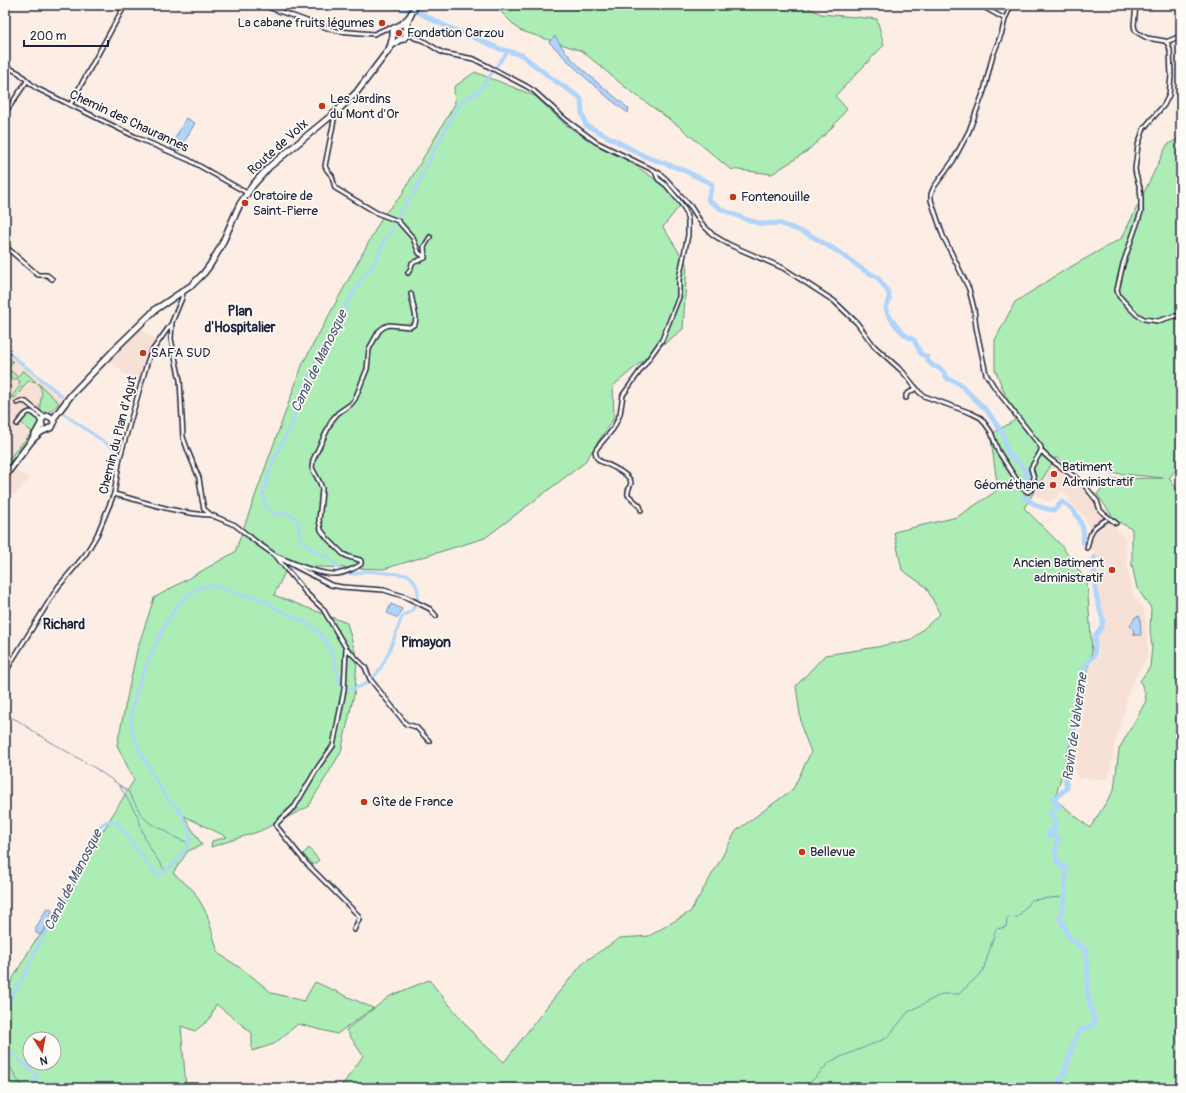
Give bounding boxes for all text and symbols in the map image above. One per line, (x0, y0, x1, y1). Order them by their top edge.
place label: La cabane fruits légumes (237, 15, 374, 31)
marker: La cabane fruits légumes (377, 18, 387, 28)
scale bar (24, 22, 108, 48)
place label: Fondation Carzou (407, 25, 504, 41)
marker: Fondation Carzou (394, 28, 404, 38)
text: 200 m (30, 29, 67, 44)
street label: Chemin des Chaurannes (67, 86, 191, 156)
place label: Les Jardins du Mont d'Or (330, 91, 399, 122)
marker: Les Jardins du Mont d'Or (317, 101, 327, 111)
street label: Route de Volx (245, 116, 311, 178)
place label: Oratoire de Saint-Pierre (253, 188, 318, 219)
place label: Fontenouille (741, 189, 810, 205)
marker: Fontenouille (728, 192, 738, 202)
marker: Oratoire de Saint-Pierre (240, 198, 250, 208)
district label: Plan d'Hospitalier (204, 303, 277, 336)
water label: Canal de Manosque (287, 305, 352, 415)
place label: SAFA SUD (151, 345, 210, 361)
marker: SAFA SUD (138, 348, 148, 358)
street label: Chemin du Plan d'Agut (95, 373, 141, 496)
place label: Batiment Administratif (1062, 459, 1135, 490)
marker: Batiment Administratif (1049, 469, 1059, 479)
place label: Géométhane (974, 477, 1046, 493)
marker: Géométhane (1048, 480, 1058, 490)
place label: Ancien Batiment administratif (1013, 555, 1105, 586)
marker: Ancien Batiment administratif (1107, 565, 1117, 575)
district label: Richard (43, 616, 85, 633)
district label: Pimayon (401, 634, 451, 651)
water label: Ravin de Valverane (1059, 670, 1091, 782)
place label: Gîte de France (372, 794, 454, 810)
marker: Gîte de France (359, 797, 369, 807)
water label: Canal de Manosque (40, 825, 107, 933)
place label: Bellevue (810, 844, 856, 860)
marker: Bellevue (797, 847, 807, 857)
north arrow (22, 1031, 62, 1071)
text: N (38, 1053, 49, 1068)

